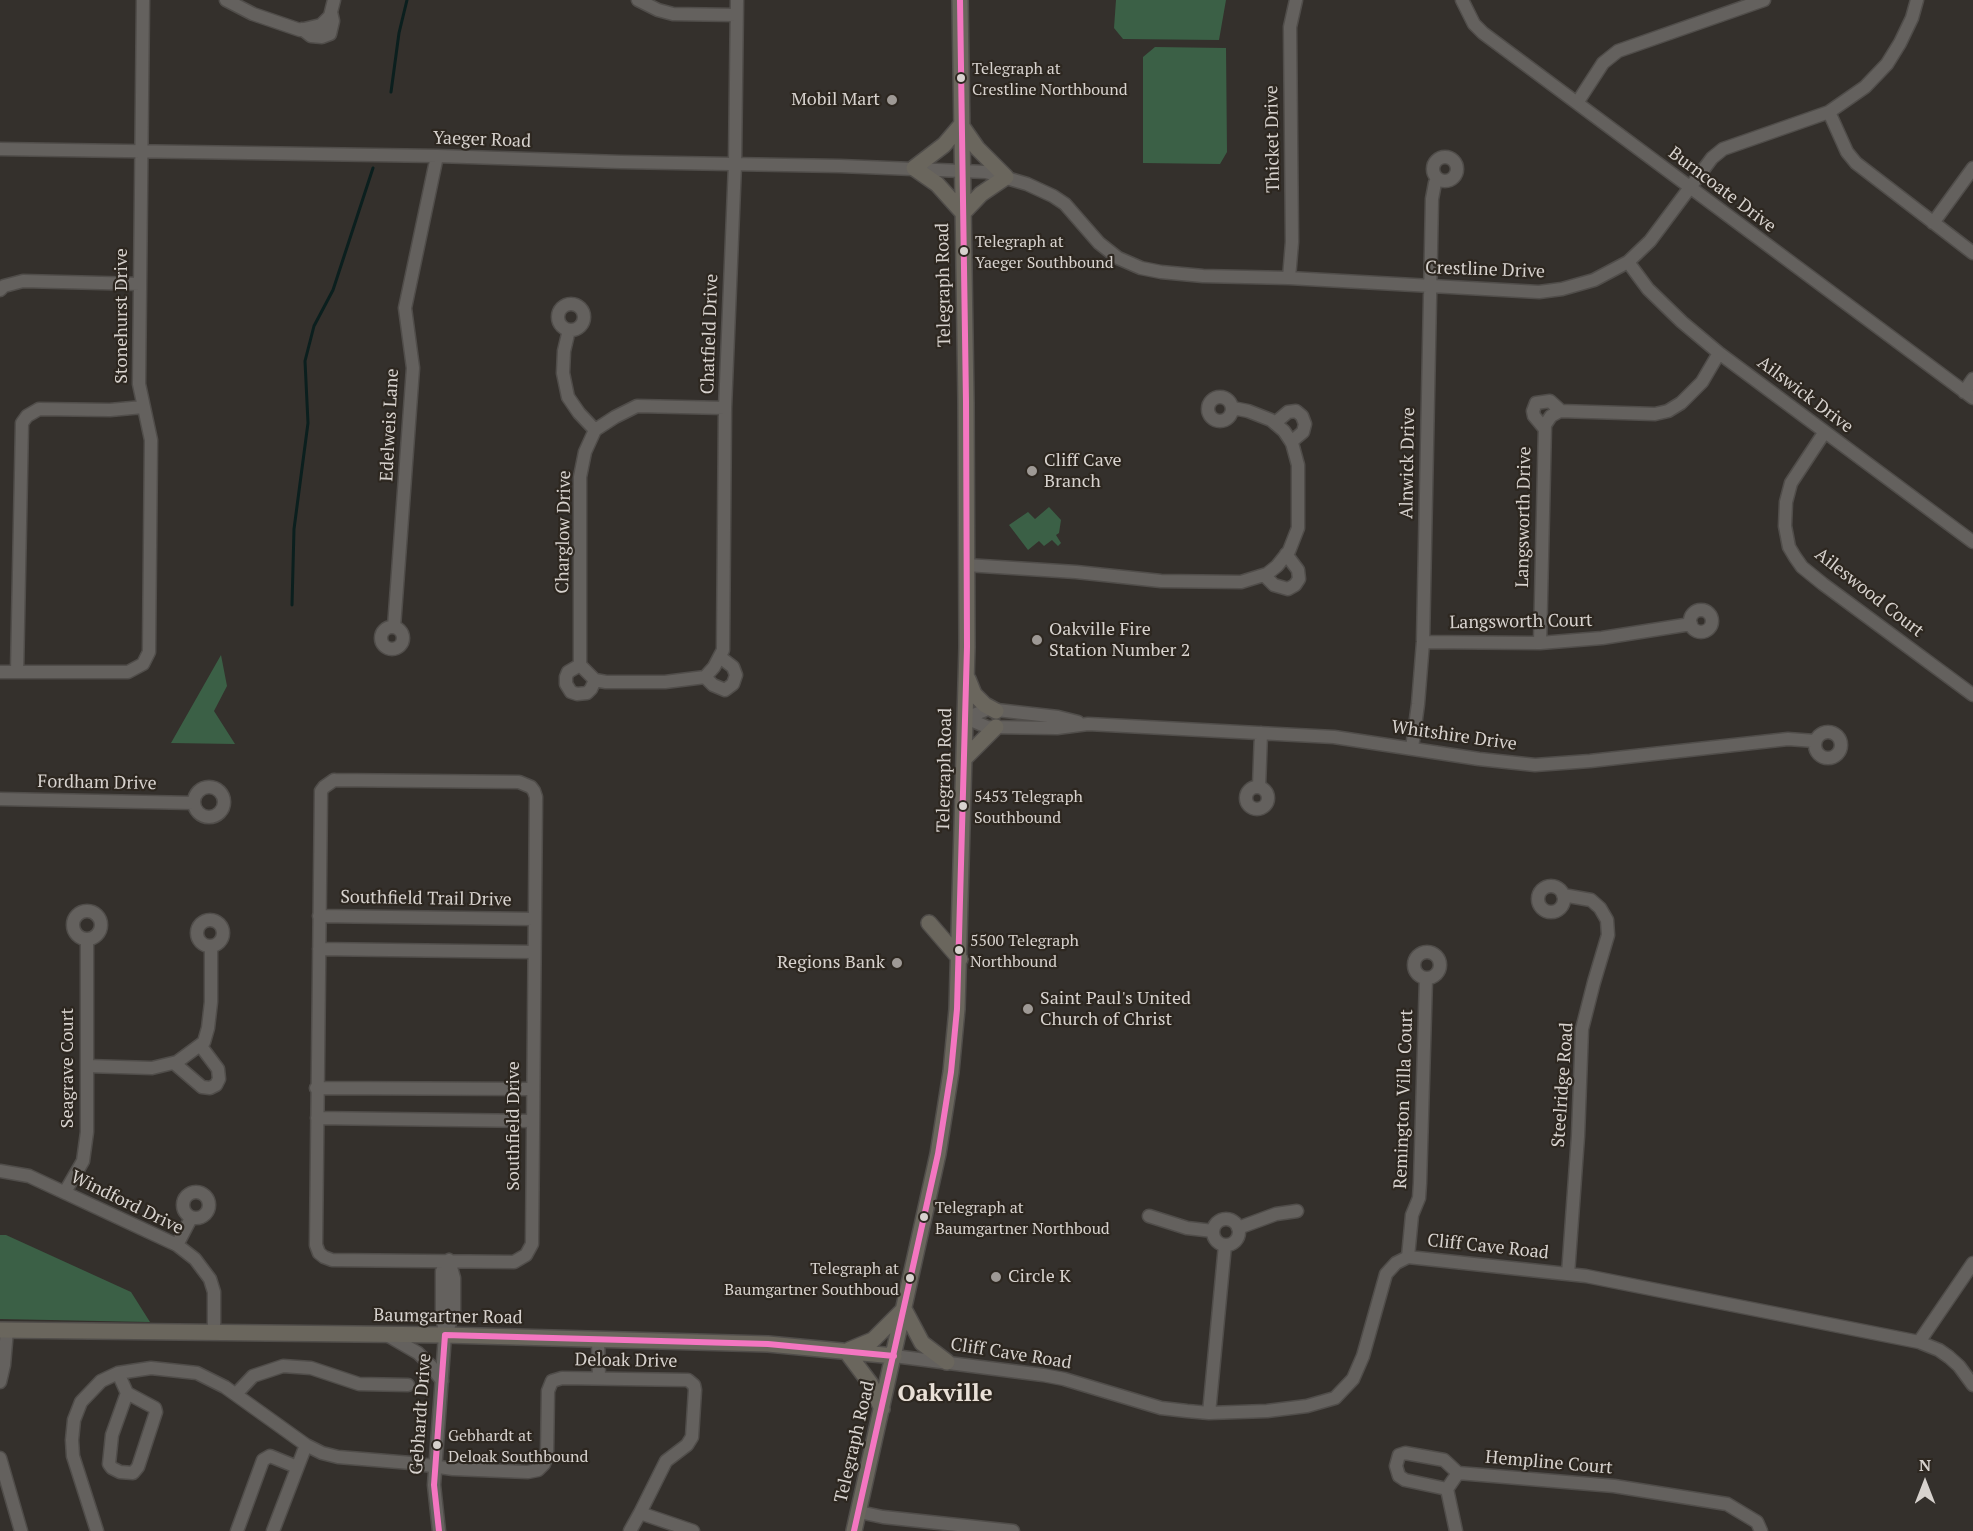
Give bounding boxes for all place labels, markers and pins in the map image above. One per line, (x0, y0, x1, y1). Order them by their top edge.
place label: Telegraph at Crestline Northbound (972, 59, 1128, 97)
marker: Telegraph at Crestline Northbound (955, 72, 967, 84)
place label: Mobil Mart (791, 89, 880, 111)
marker: Mobil Mart (885, 93, 899, 107)
place label: Telegraph at Yaeger Southbound (975, 232, 1114, 270)
marker: Telegraph at Yaeger Southbound (958, 245, 970, 257)
place label: Cliff Cave Branch (1044, 450, 1122, 492)
marker: Cliff Cave Branch (1025, 464, 1039, 478)
place label: Oakville Fire Station Number 2 (1049, 619, 1190, 662)
marker: Oakville Fire Station Number 2 (1030, 633, 1044, 647)
place label: 5453 Telegraph Southbound (974, 787, 1083, 825)
marker: 5453 Telegraph Southbound (957, 800, 969, 812)
place label: 5500 Telegraph Northbound (970, 931, 1079, 969)
marker: 5500 Telegraph Northbound (953, 944, 965, 956)
place label: Regions Bank (777, 952, 885, 974)
marker: Regions Bank (890, 956, 904, 970)
place label: Saint Paul's United Church of Christ (1040, 988, 1191, 1030)
marker: Saint Paul's United Church of Christ (1021, 1002, 1035, 1016)
place label: Telegraph at Baumgartner Northboud (935, 1198, 1110, 1236)
marker: Telegraph at Baumgartner Northboud (918, 1211, 930, 1223)
place label: Telegraph at Baumgartner Southboud (724, 1259, 899, 1297)
place label: Circle K (1008, 1266, 1071, 1288)
marker: Circle K (989, 1270, 1003, 1284)
marker: Telegraph at Baumgartner Southboud (904, 1272, 916, 1284)
place label: Gebhardt at Deloak Southbound (448, 1426, 588, 1464)
marker: Gebhardt at Deloak Southbound (431, 1439, 443, 1451)

